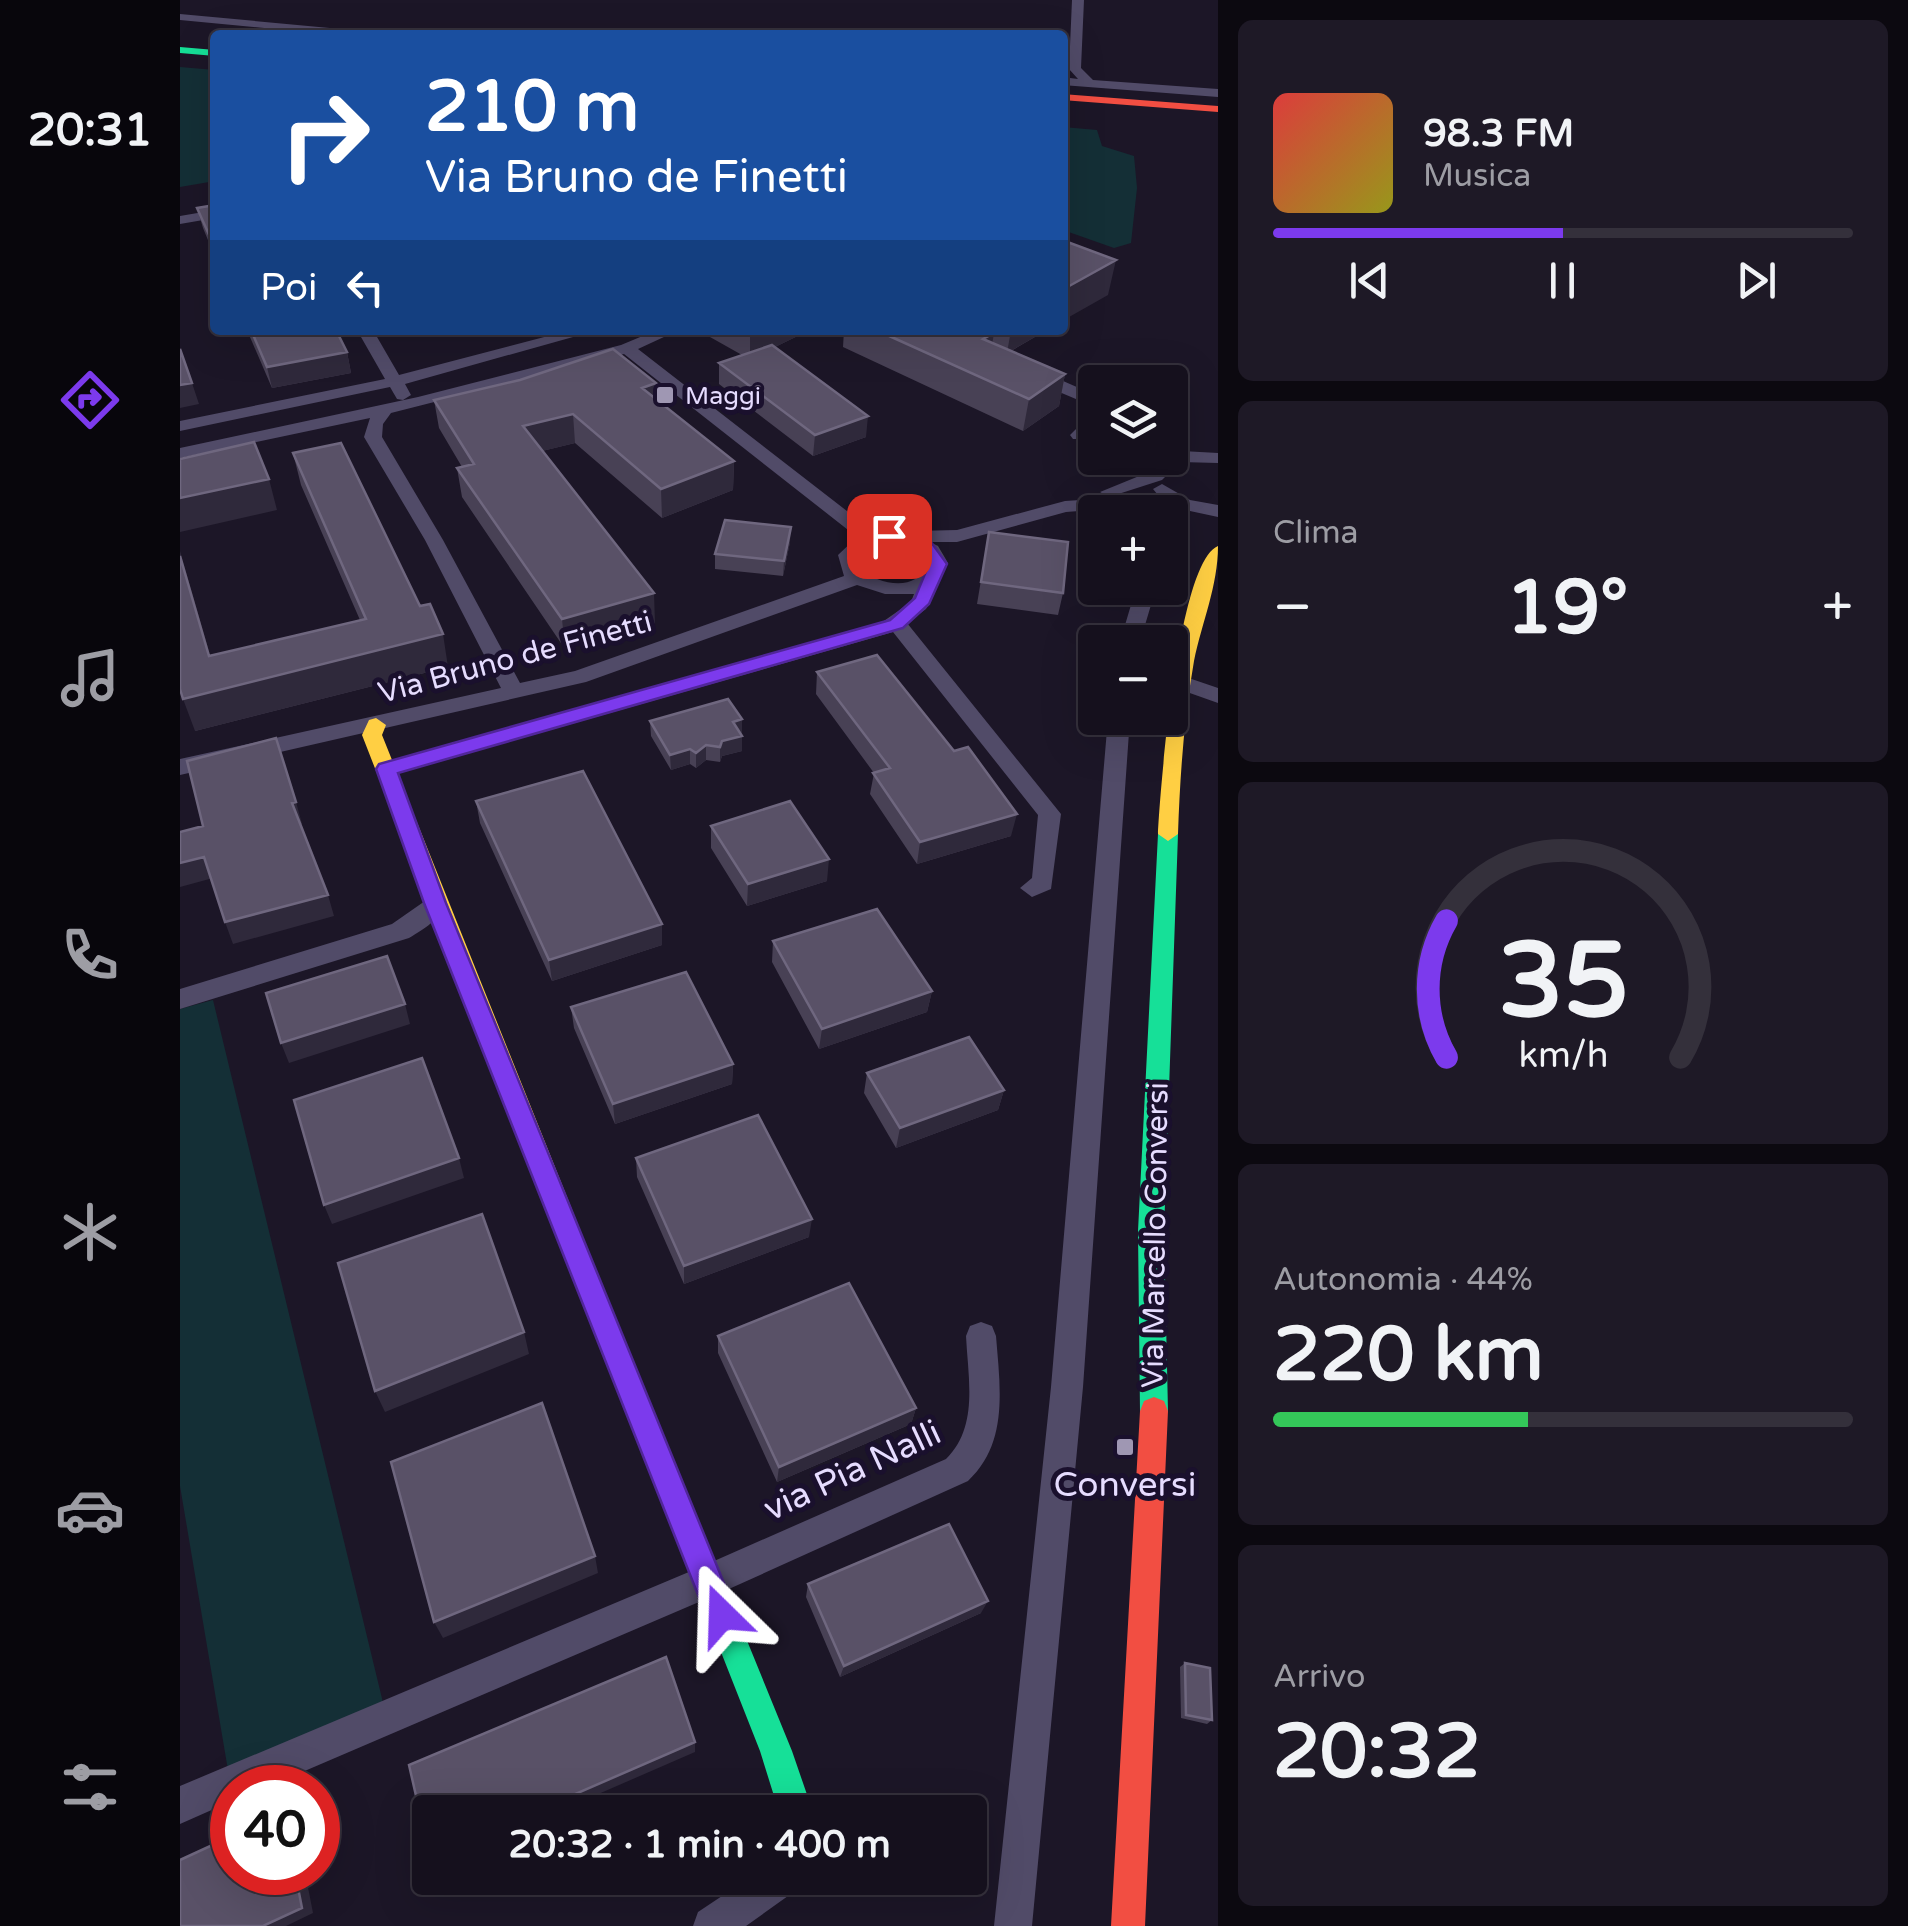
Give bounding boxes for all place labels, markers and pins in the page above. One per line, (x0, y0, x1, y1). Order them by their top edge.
place label: Maggi (685, 381, 761, 411)
marker: Maggi (654, 384, 676, 406)
pin (847, 494, 932, 579)
marker: Conversi (1114, 1436, 1136, 1458)
place label: Conversi (1053, 1464, 1197, 1506)

